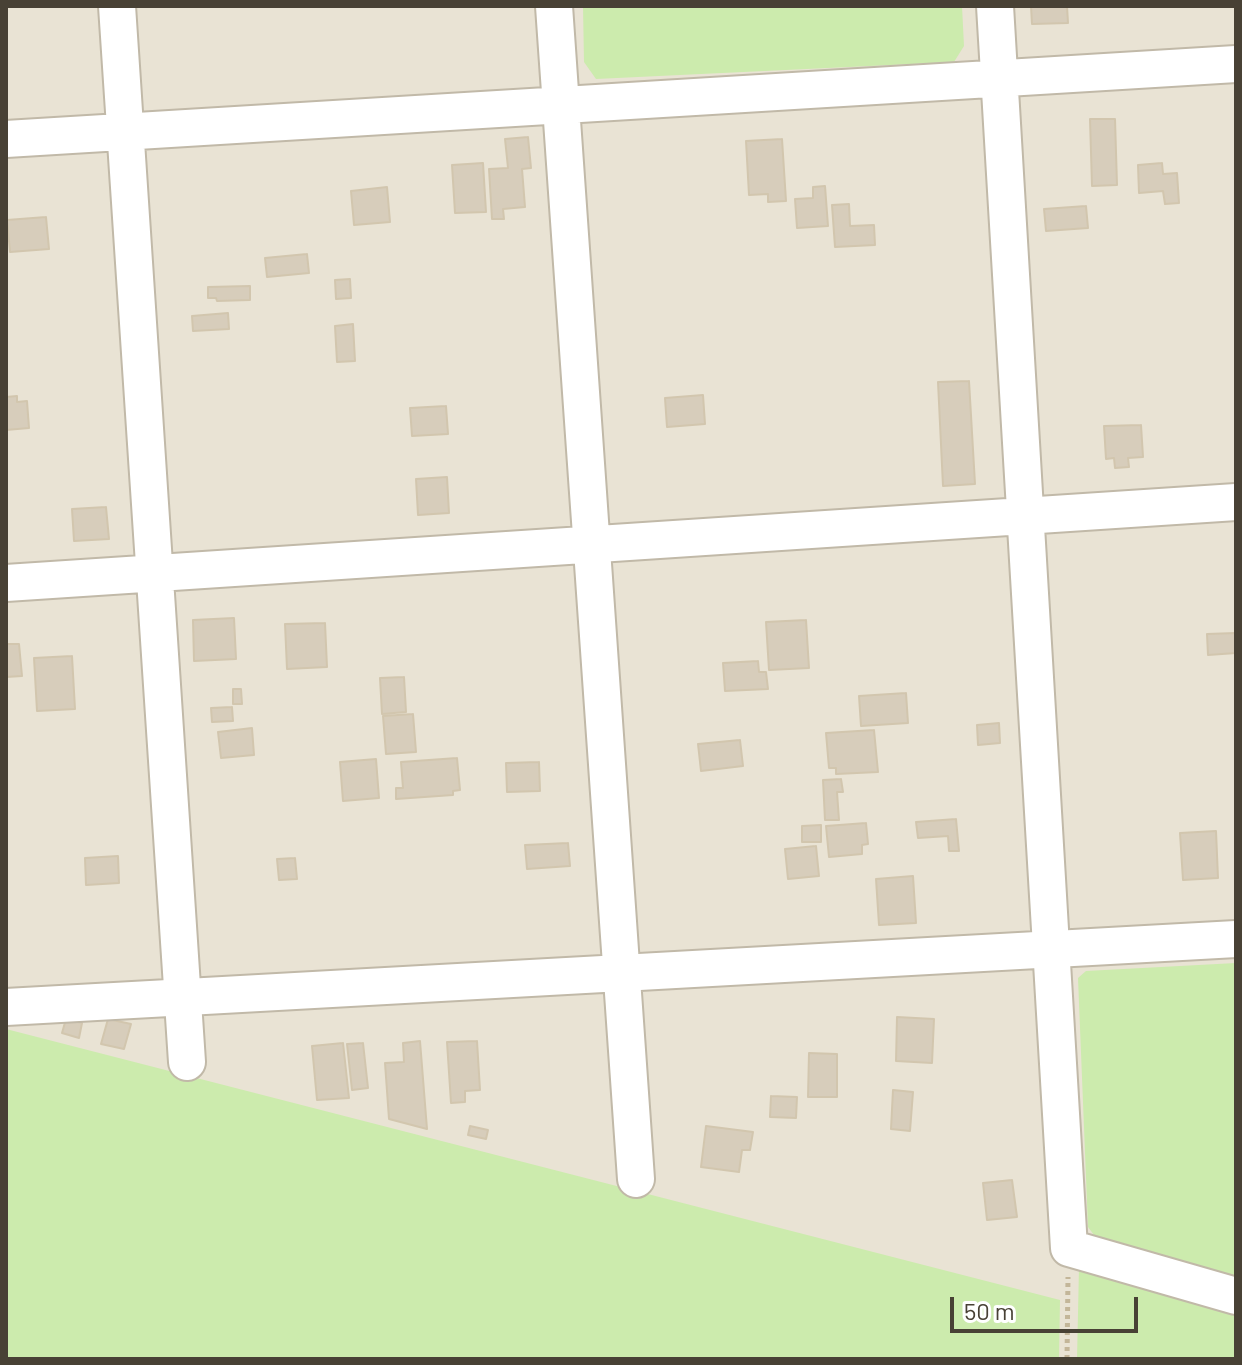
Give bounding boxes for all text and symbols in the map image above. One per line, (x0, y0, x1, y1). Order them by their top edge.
scale bar (954, 1281, 1142, 1331)
text: 50 m (964, 1296, 1015, 1325)

